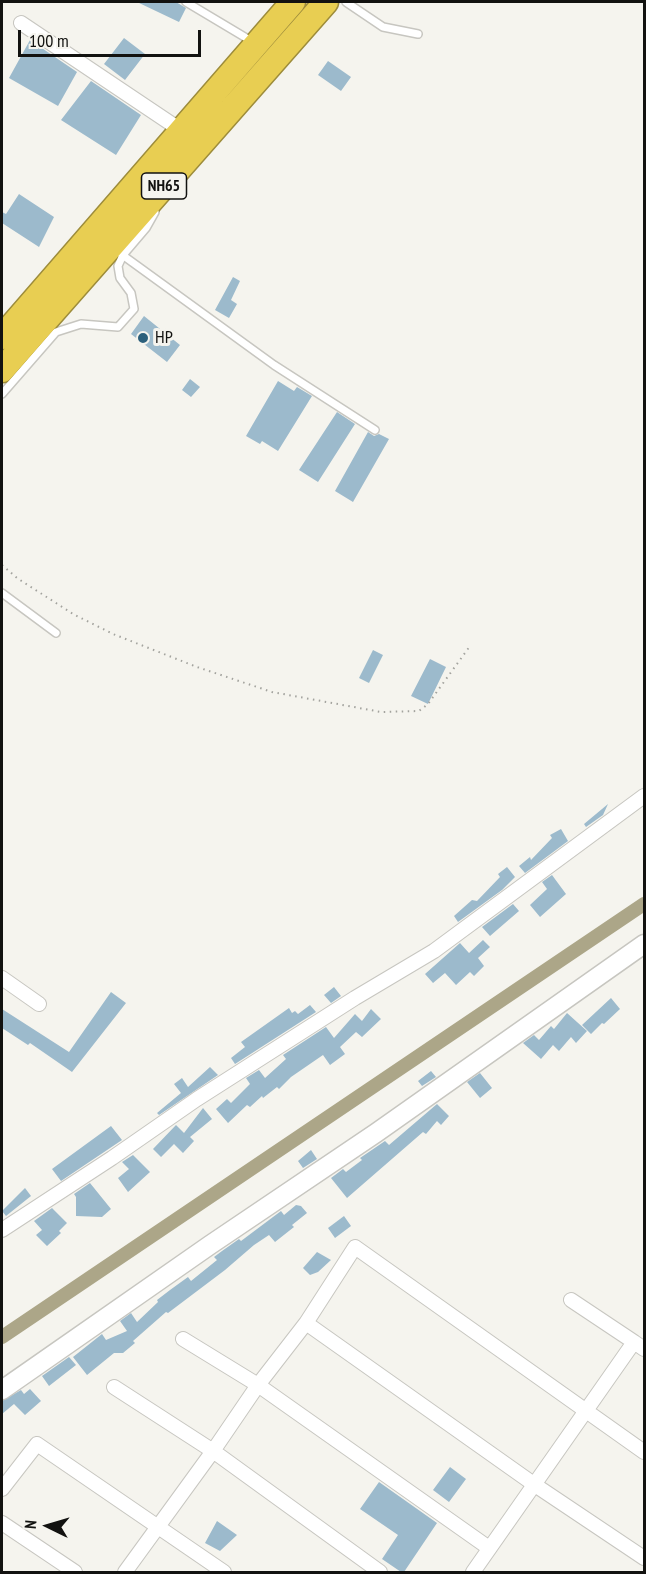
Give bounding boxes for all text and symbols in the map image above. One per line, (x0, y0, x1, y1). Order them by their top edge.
scale bar (21, 18, 204, 56)
text: 100 m (29, 29, 69, 52)
road number: NH65 (142, 173, 186, 199)
place label: HP (155, 327, 173, 349)
marker: HP (136, 331, 150, 345)
north arrow (18, 1496, 78, 1556)
text: N (20, 1519, 40, 1530)

